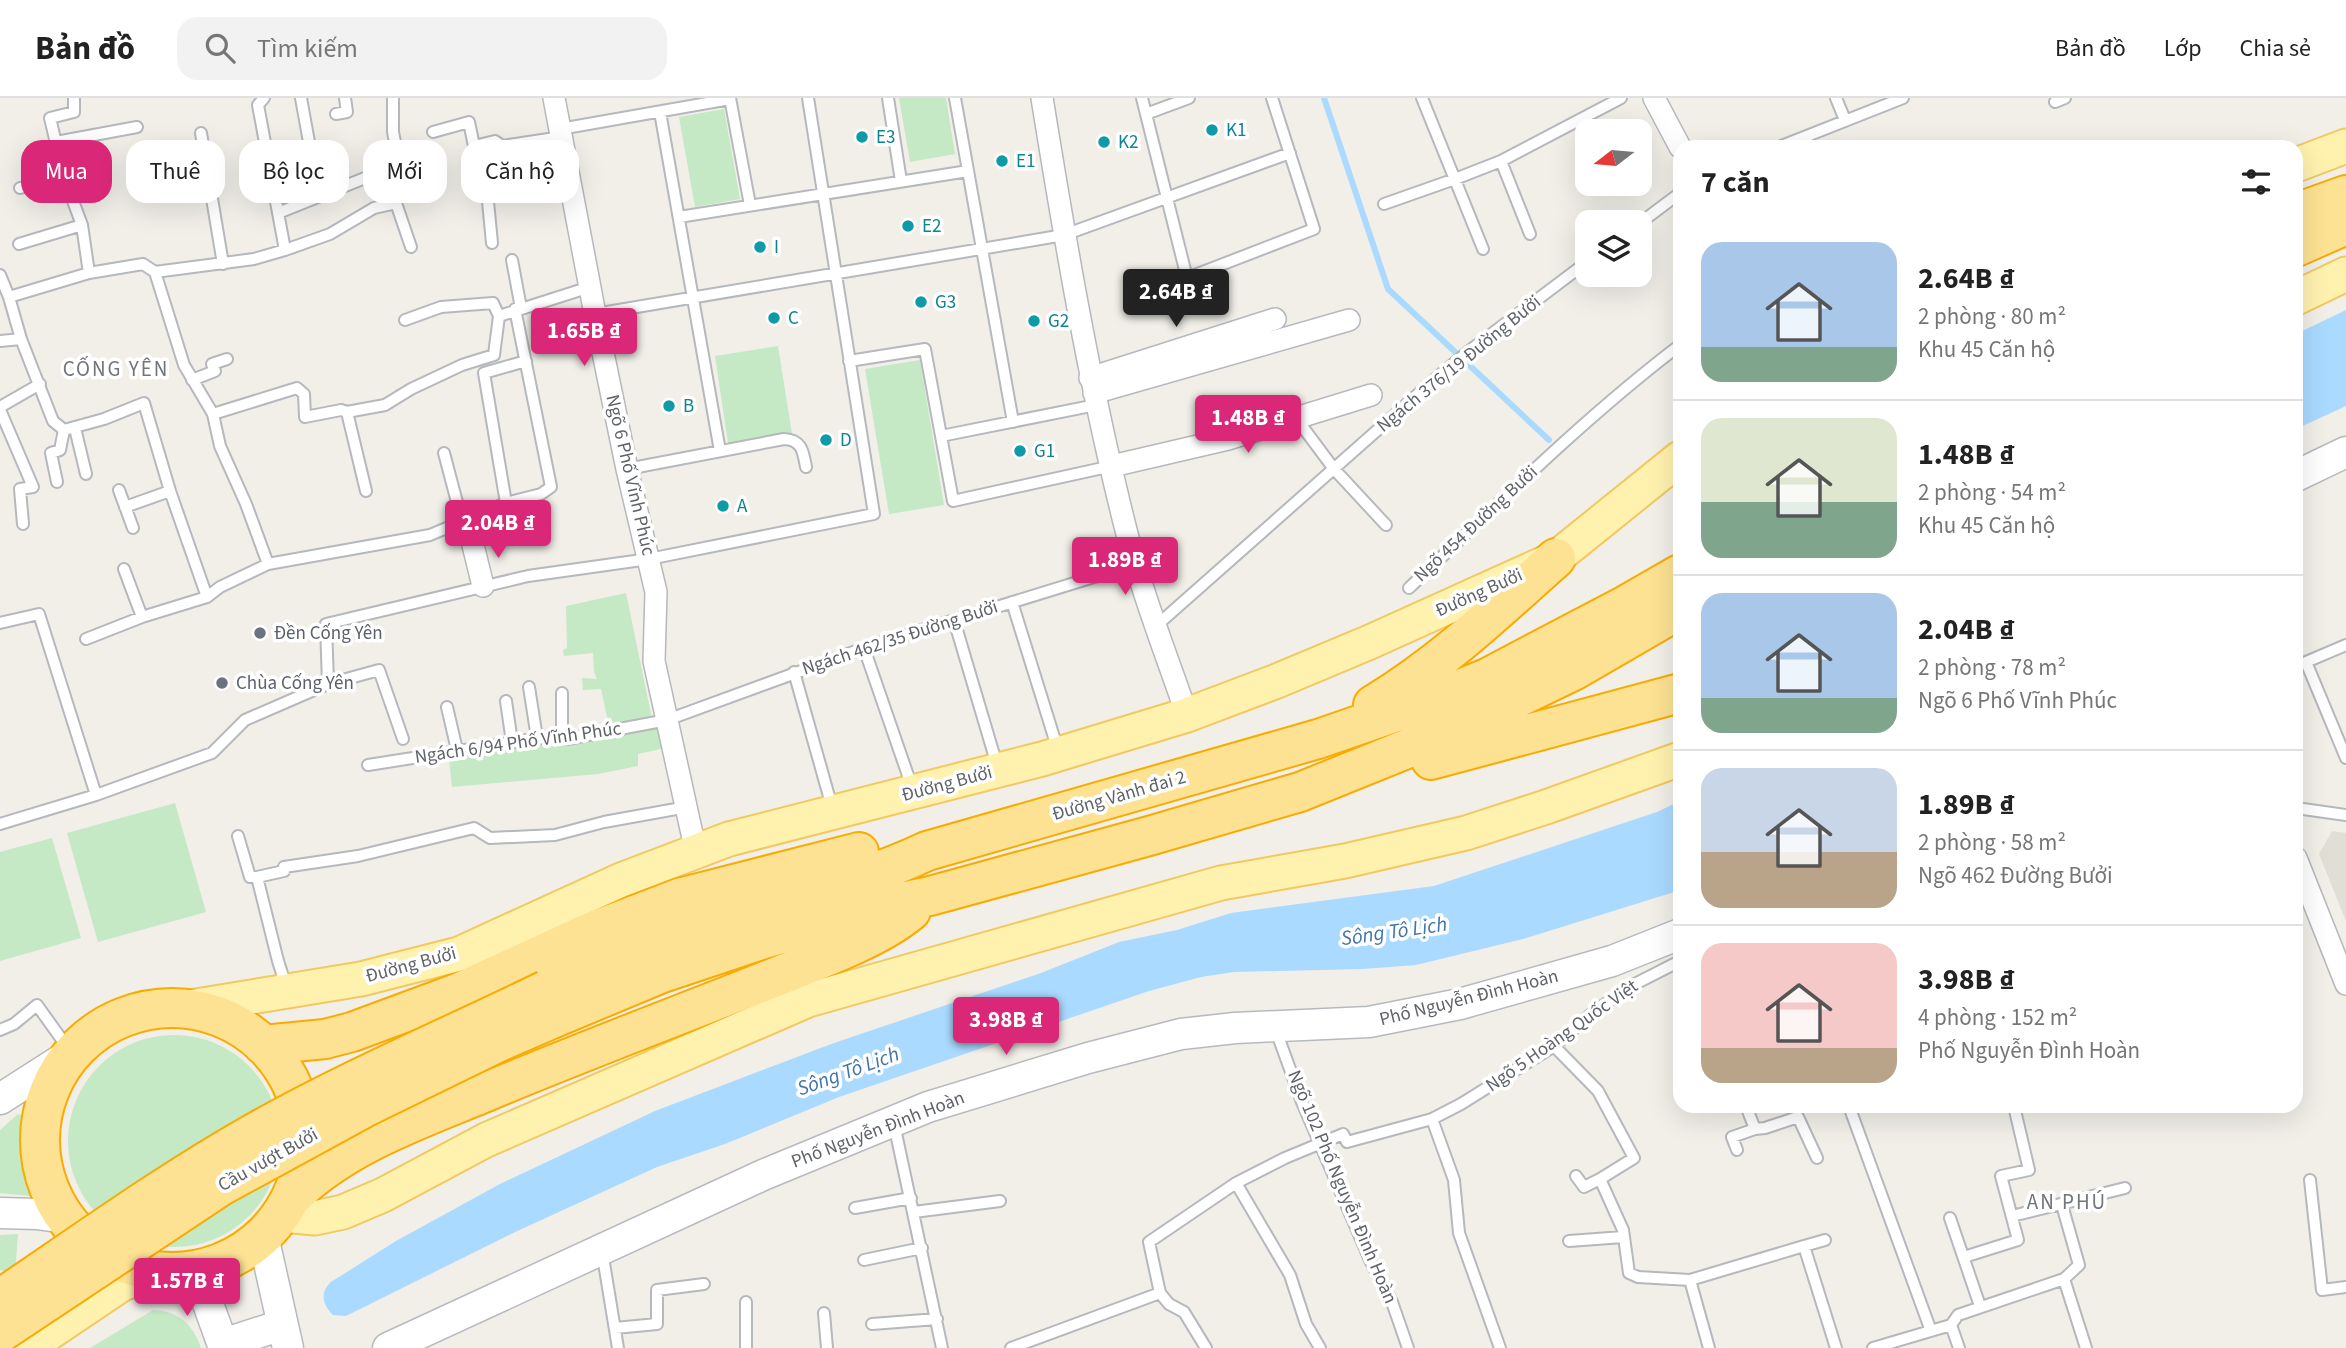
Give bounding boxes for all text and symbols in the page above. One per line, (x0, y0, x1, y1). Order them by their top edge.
search box (177, 17, 667, 80)
text: Bản đồ (35, 25, 135, 72)
icon: search (201, 29, 239, 67)
text: Tìm kiếm (257, 30, 358, 67)
text: Bản đồ (2055, 31, 2126, 66)
text: Lớp (2164, 31, 2201, 66)
text: Chia sẻ (2239, 31, 2311, 66)
place label: K1 (1226, 117, 1246, 144)
north arrow (1575, 119, 1652, 196)
map controls (1575, 119, 1652, 287)
marker: K1 (1204, 122, 1220, 138)
place label: E3 (876, 124, 895, 151)
marker: E3 (854, 129, 870, 145)
place label: K2 (1118, 129, 1138, 156)
marker: K2 (1096, 134, 1112, 150)
chip: Mua (21, 140, 112, 203)
chip: Thuê (126, 140, 225, 203)
chip: Bộ lọc (239, 140, 349, 203)
chip: Mới (363, 140, 447, 203)
chip: Căn hộ (461, 140, 579, 203)
place label: E1 (1016, 148, 1035, 175)
marker: E1 (994, 153, 1010, 169)
text: 7 căn (1701, 161, 1770, 204)
icon: filters (2237, 163, 2275, 201)
button: layers (1575, 210, 1652, 287)
place label: E2 (922, 213, 941, 240)
marker: E2 (900, 218, 916, 234)
place label: I (774, 234, 779, 261)
marker: I (752, 239, 768, 255)
text: 2.64B ₫ (1918, 257, 2015, 300)
pin: 2.64B ₫ (1111, 270, 1241, 329)
icon: home (1757, 270, 1841, 354)
text: 2.64B ₫ (1139, 275, 1213, 308)
place label: G3 (935, 289, 956, 316)
street label: Ngách 376/19 Đường Bưởi (1371, 289, 1547, 439)
marker: G3 (913, 294, 929, 310)
text: 2 phòng · 80 m² (1918, 300, 2066, 333)
place label: C (788, 305, 799, 332)
pin: 1.65B ₫ (519, 308, 649, 368)
place label: G2 (1048, 308, 1069, 335)
marker: C (766, 310, 782, 326)
marker: G2 (1026, 313, 1042, 329)
text: 1.65B ₫ (547, 314, 621, 347)
text: Khu 45 Căn hộ (1918, 333, 2055, 366)
district label: CỐNG YÊN (63, 354, 169, 384)
street label: Ngõ 6 Phố Vĩnh Phúc (598, 392, 662, 558)
place label: B (683, 393, 694, 420)
pin: 1.48B ₫ (1183, 396, 1313, 455)
marker: B (661, 398, 677, 414)
text: 1.48B ₫ (1211, 401, 1285, 434)
place label: D (840, 427, 852, 454)
marker: D (818, 432, 834, 448)
text: 1.48B ₫ (1918, 433, 2015, 476)
place label: G1 (1034, 438, 1055, 465)
marker: G1 (1012, 443, 1028, 459)
icon: home (1757, 446, 1841, 530)
street label: Ngõ 454 Đường Bưởi (1408, 459, 1544, 589)
text: 2 phòng · 54 m² (1918, 476, 2066, 509)
place label: A (737, 493, 748, 520)
marker: A (715, 498, 731, 514)
pin: 2.04B ₫ (433, 500, 563, 560)
text: 2.04B ₫ (461, 506, 535, 539)
text: Khu 45 Căn hộ (1918, 509, 2055, 542)
pin: 1.89B ₫ (1060, 538, 1190, 597)
text: 1.89B ₫ (1088, 543, 1162, 576)
street label: Đường Bưởi (1431, 562, 1527, 624)
street label: Ngách 462/35 Đường Bưởi (799, 594, 1001, 682)
text: 2.04B ₫ (1918, 608, 2015, 651)
place label: Đền Cống Yên (274, 620, 383, 647)
icon: home (1757, 621, 1841, 705)
marker: Đền Cống Yên (252, 625, 268, 641)
text: 2 phòng · 78 m² (1918, 651, 2066, 684)
place label: Chùa Cống Yên (236, 670, 354, 697)
marker: Chùa Cống Yên (214, 675, 230, 691)
text: Ngõ 6 Phố Vĩnh Phúc (1918, 684, 2117, 717)
street label: Ngách 6/94 Phố Vĩnh Phúc (413, 715, 623, 771)
street label: Đường Bưởi (899, 759, 995, 809)
street label: Đường Vành đai 2 (1049, 764, 1189, 828)
text: 1.89B ₫ (1918, 783, 2015, 826)
icon: home (1757, 796, 1841, 880)
text: 2 phòng · 58 m² (1918, 826, 2066, 859)
text: Ngõ 462 Đường Bưởi (1918, 859, 2113, 892)
water label: Sông Tô Lịch (1339, 909, 1449, 953)
street label: Đường Bưởi (363, 940, 459, 990)
text: 3.98B ₫ (1918, 958, 2015, 1001)
street label: Phố Nguyễn Đình Hoàn (1377, 963, 1561, 1033)
icon: home (1757, 971, 1841, 1055)
street label: Ngõ 5 Hoàng Quốc Việt (1480, 973, 1644, 1099)
pin: 3.98B ₫ (941, 998, 1071, 1057)
text: 4 phòng · 152 m² (1918, 1001, 2077, 1034)
text: 3.98B ₫ (969, 1003, 1043, 1036)
text: Phố Nguyễn Đình Hoàn (1918, 1034, 2140, 1067)
water label: Sông Tô Lịch (793, 1039, 903, 1103)
street label: Ngõ 102 Phố Nguyễn Đình Hoàn (1280, 1066, 1404, 1308)
street label: Phố Nguyễn Đình Hoàn (788, 1085, 968, 1175)
street label: Cầu vượt Bưởi (213, 1121, 323, 1199)
district label: AN PHÚ (2027, 1187, 2107, 1217)
pin: 1.57B ₫ (122, 1258, 252, 1318)
text: 1.57B ₫ (150, 1264, 224, 1297)

